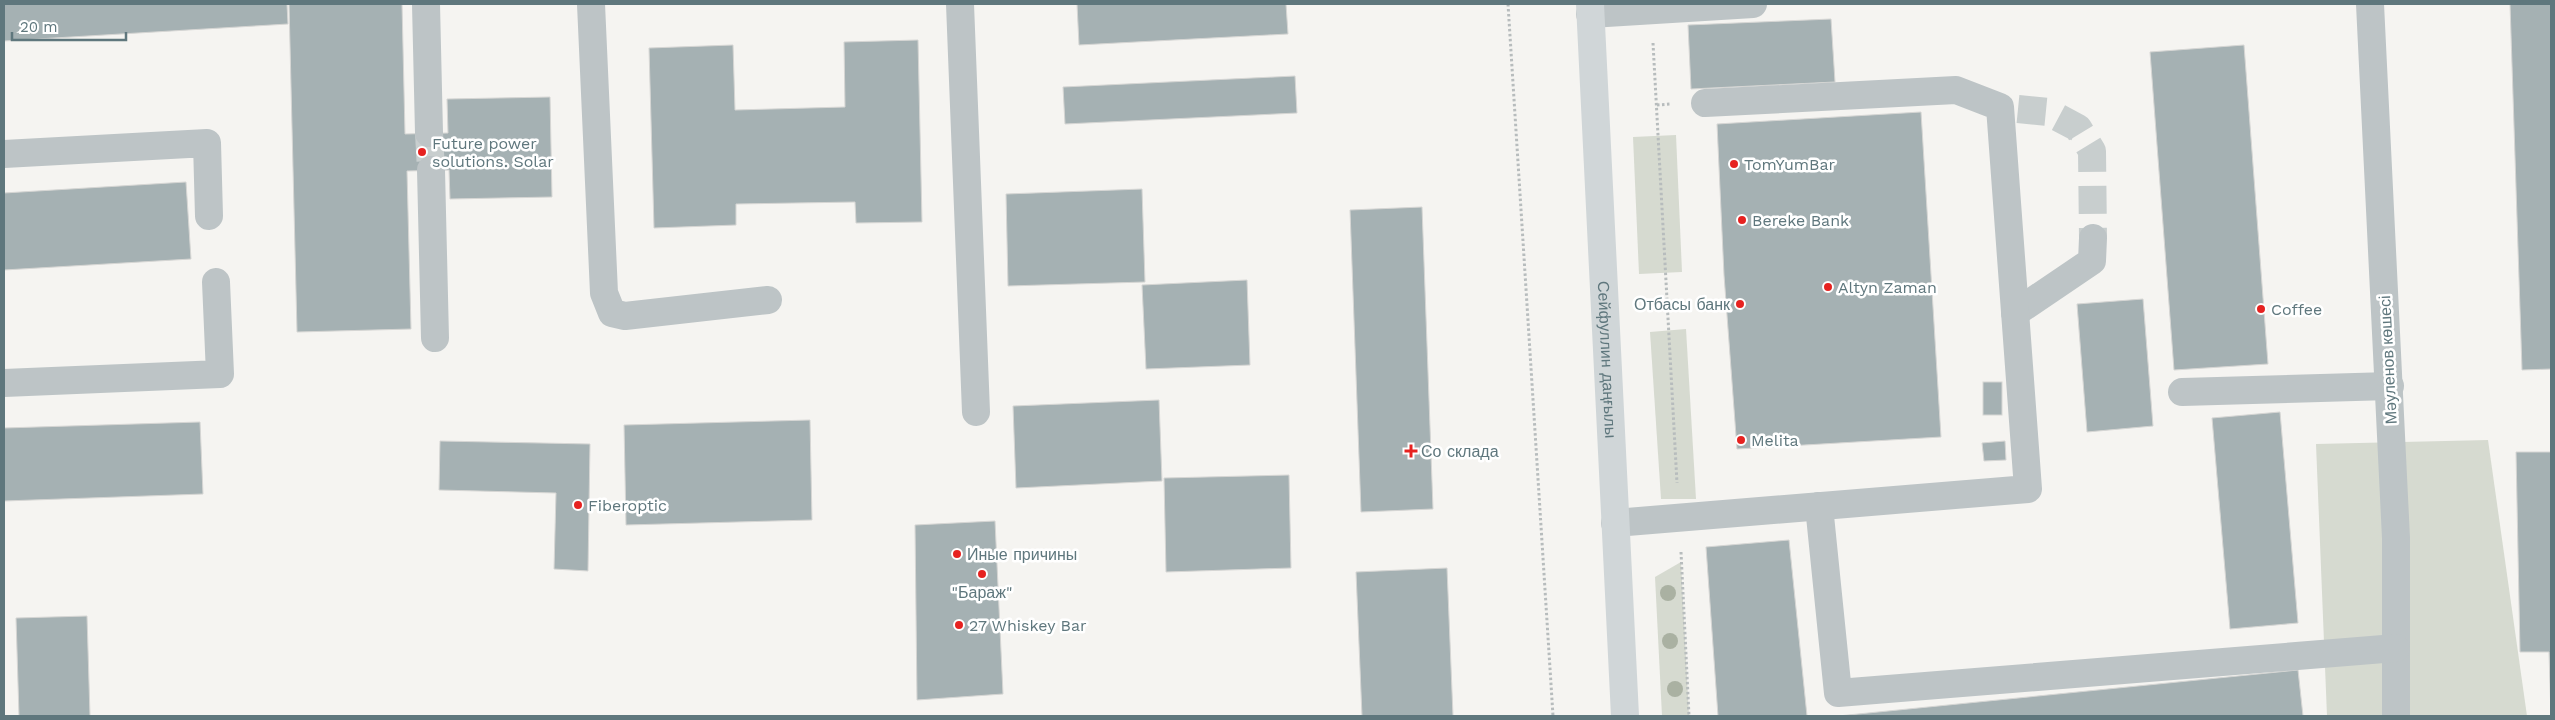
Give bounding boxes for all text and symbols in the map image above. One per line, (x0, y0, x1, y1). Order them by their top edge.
scale bar (12, 10, 126, 42)
text: 20 m (20, 18, 58, 36)
place label: Future power solutions. Solar (432, 134, 554, 171)
marker: Future power solutions. Solar (416, 146, 428, 158)
place label: TomYumBar (1744, 155, 1835, 174)
marker: TomYumBar (1728, 158, 1740, 170)
place label: Bereke Bank (1752, 211, 1849, 230)
marker: Bereke Bank (1736, 214, 1748, 226)
place label: Altyn Zaman (1838, 278, 1937, 297)
street label: Сейфуллин даңғылы (1594, 281, 1621, 439)
marker: Altyn Zaman (1822, 281, 1834, 293)
place label: Отбасы банк (1634, 295, 1731, 314)
street label: Мәуленов көшесі (2375, 295, 2401, 425)
marker: Отбасы банк (1734, 298, 1746, 310)
place label: Coffee (2271, 300, 2322, 319)
marker: Coffee (2255, 303, 2267, 315)
place label: Melita (1751, 431, 1799, 450)
marker: Melita (1735, 434, 1747, 446)
place label: Со склада (1421, 442, 1499, 461)
marker: Со склада (1405, 445, 1417, 457)
place label: Fiberoptic (588, 496, 667, 515)
marker: Fiberoptic (572, 499, 584, 511)
place label: Иные причины (967, 545, 1077, 564)
marker: Иные причины (951, 548, 963, 560)
marker: "Бараж" (976, 568, 988, 580)
place label: "Бараж" (952, 583, 1012, 602)
place label: 27 Whiskey Bar (969, 616, 1087, 635)
marker: 27 Whiskey Bar (953, 619, 965, 631)

